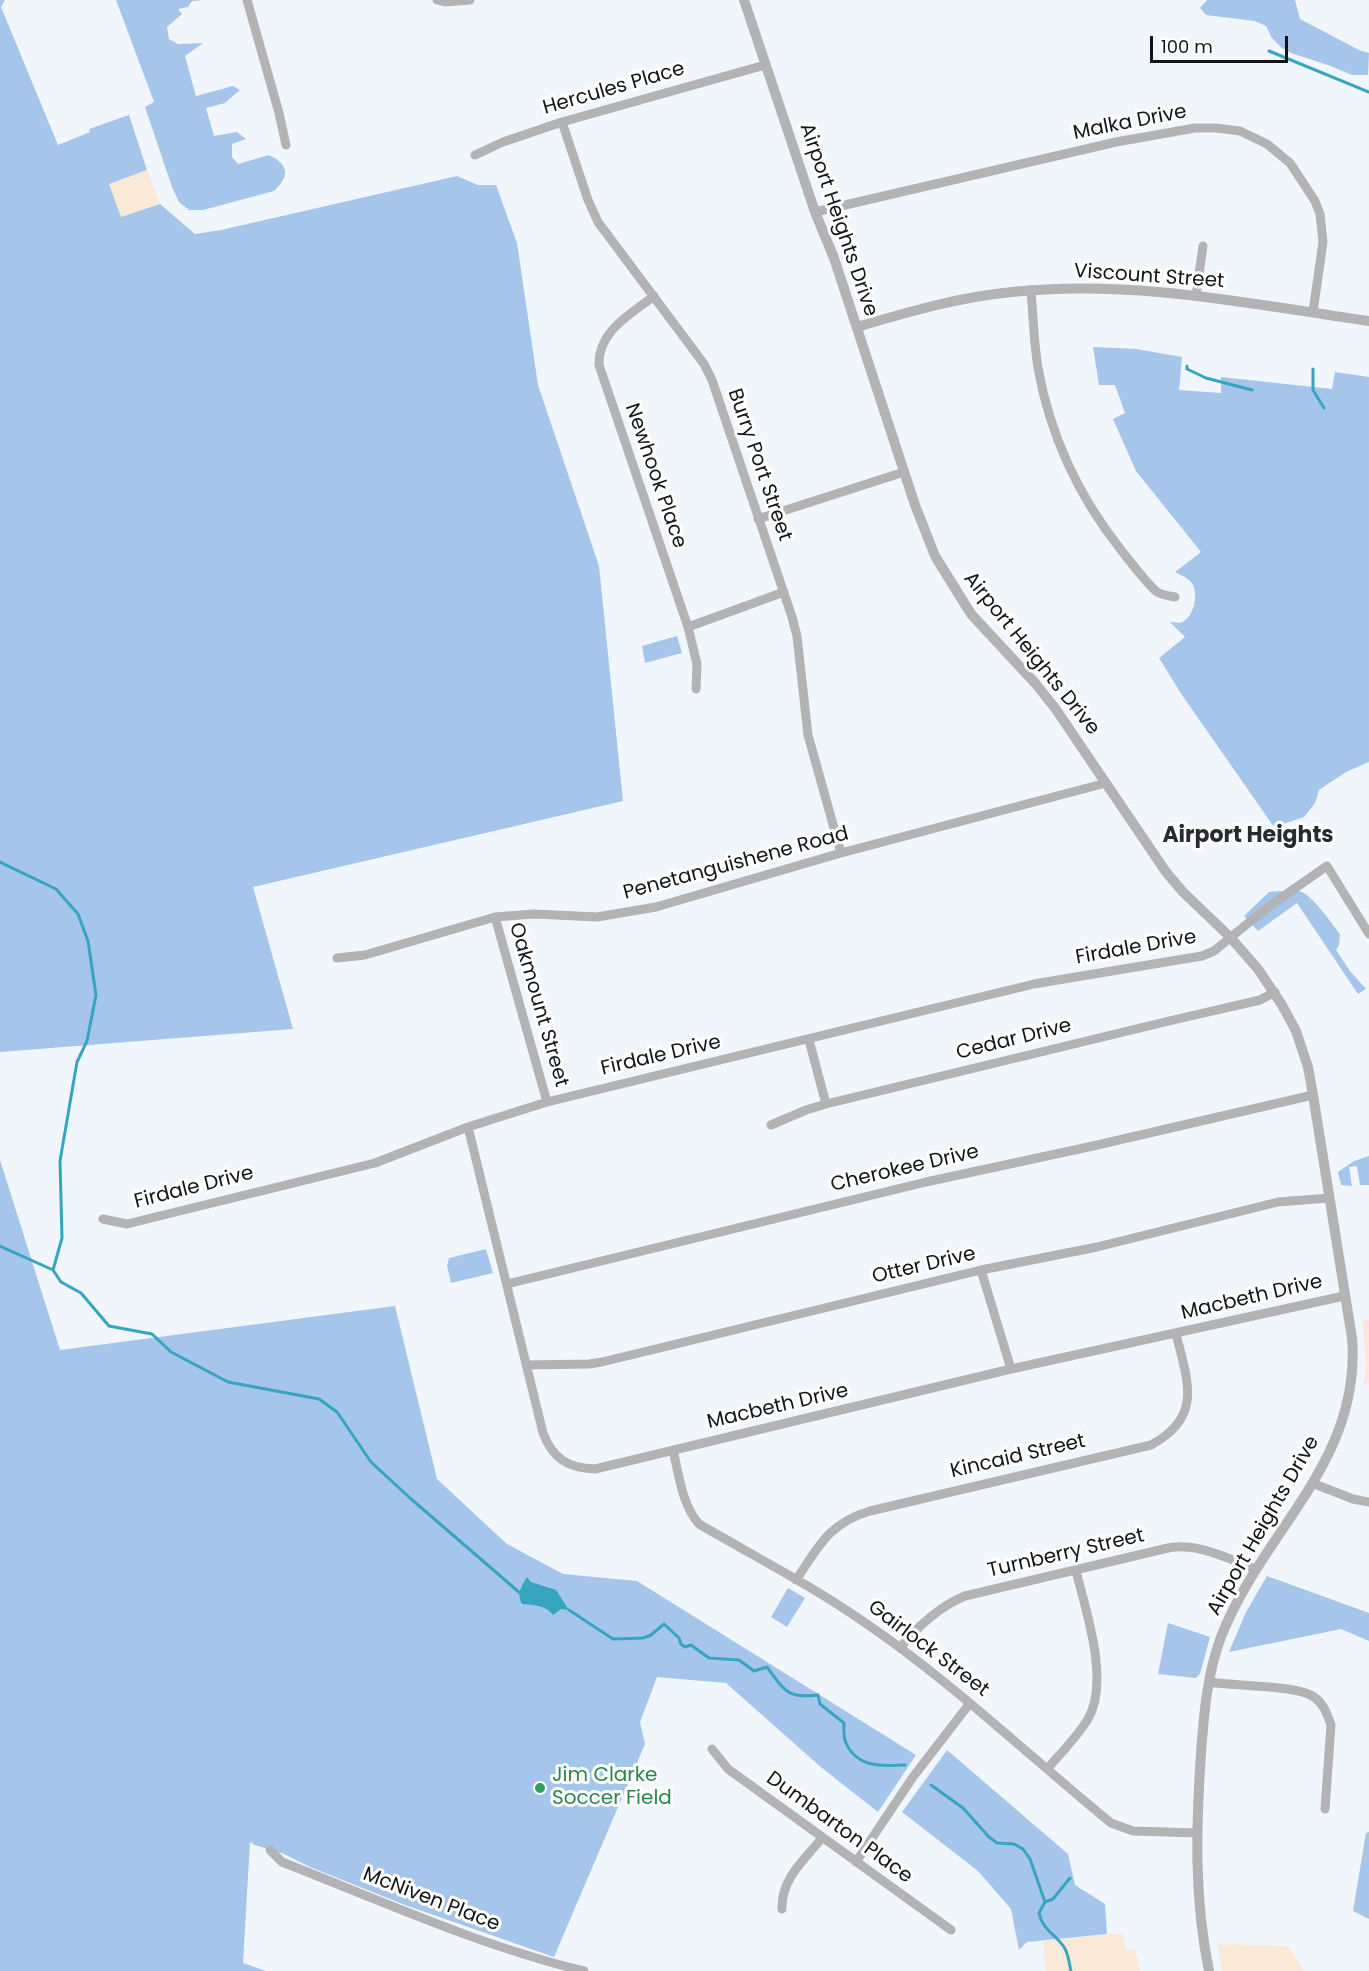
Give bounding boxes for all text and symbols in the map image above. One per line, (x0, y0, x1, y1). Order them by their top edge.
scale bar (1153, 24, 1291, 62)
text: 100 m (1161, 34, 1213, 59)
street label: Hercules Place (540, 57, 688, 121)
street label: Malka Drive (1071, 100, 1189, 146)
street label: Airport Heights Drive (794, 120, 882, 320)
street label: Viscount Street (1073, 260, 1225, 294)
street label: Burry Port Street (722, 386, 796, 544)
street label: Newhook Place (619, 400, 691, 552)
street label: Airport Heights Drive (958, 568, 1104, 740)
street label: Penetanguishene Road (621, 822, 851, 906)
district label: Airport Heights (1162, 823, 1334, 849)
street label: Oakmount Street (503, 920, 573, 1090)
street label: Firdale Drive (1074, 926, 1198, 970)
street label: Cedar Drive (954, 1014, 1074, 1066)
street label: Firdale Drive (599, 1031, 723, 1081)
street label: Cherokee Drive (829, 1140, 981, 1198)
street label: Firdale Drive (132, 1162, 256, 1214)
street label: Otter Drive (870, 1242, 978, 1290)
street label: Macbeth Drive (1179, 1270, 1325, 1326)
street label: Macbeth Drive (705, 1379, 851, 1435)
street label: Kincaid Street (948, 1430, 1088, 1484)
street label: Airport Heights Drive (1203, 1432, 1325, 1620)
street label: Turnberry Street (985, 1524, 1147, 1584)
street label: Gairlock Street (863, 1596, 993, 1702)
place label: Jim Clarke Soccer Field (552, 1764, 672, 1811)
street label: Dumbarton Place (761, 1767, 917, 1889)
marker: Jim Clarke Soccer Field (533, 1781, 547, 1795)
street label: McNiven Place (359, 1863, 503, 1937)

